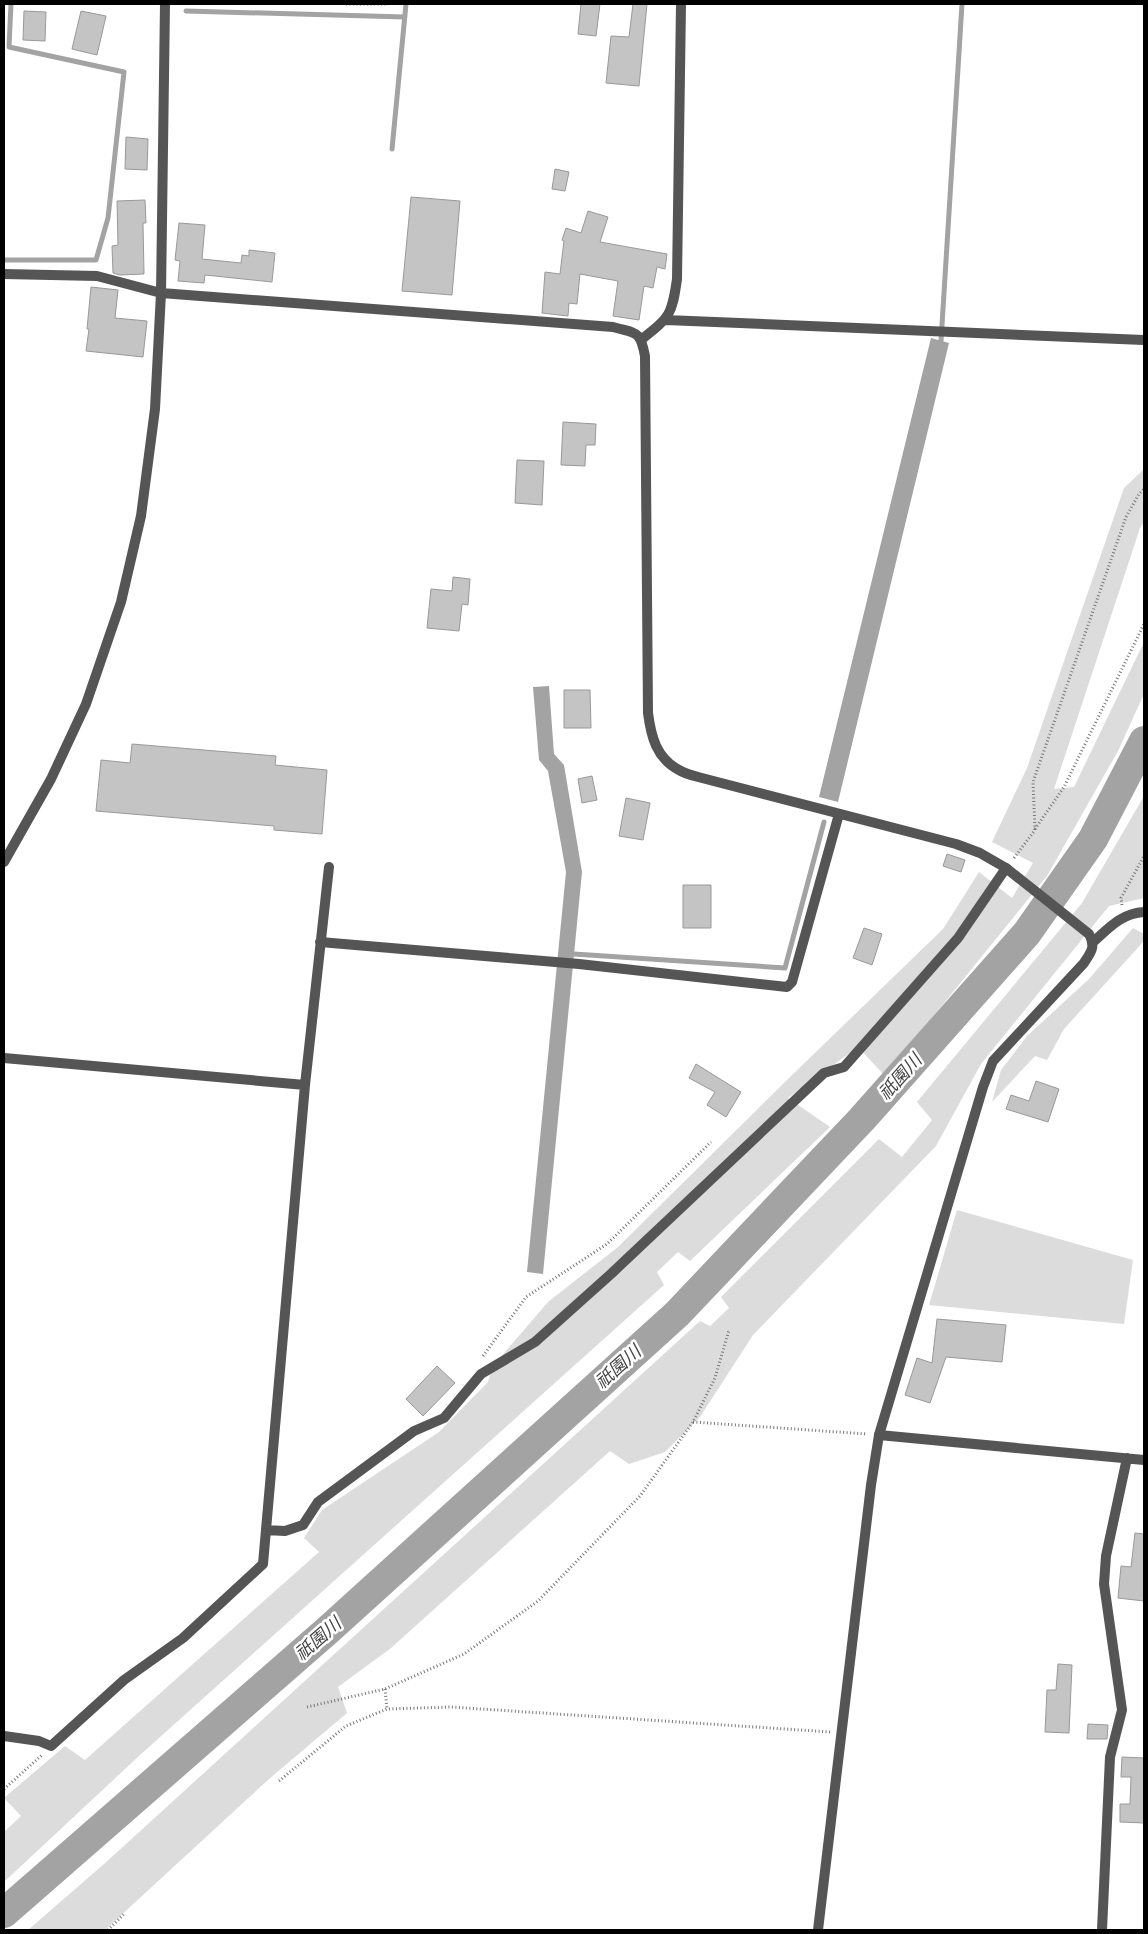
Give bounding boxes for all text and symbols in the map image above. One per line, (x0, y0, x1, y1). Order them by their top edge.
water label: 祇園川 (874, 1048, 928, 1104)
water label: 祇園川 (591, 1339, 647, 1393)
water label: 祇園川 (290, 1612, 347, 1665)

